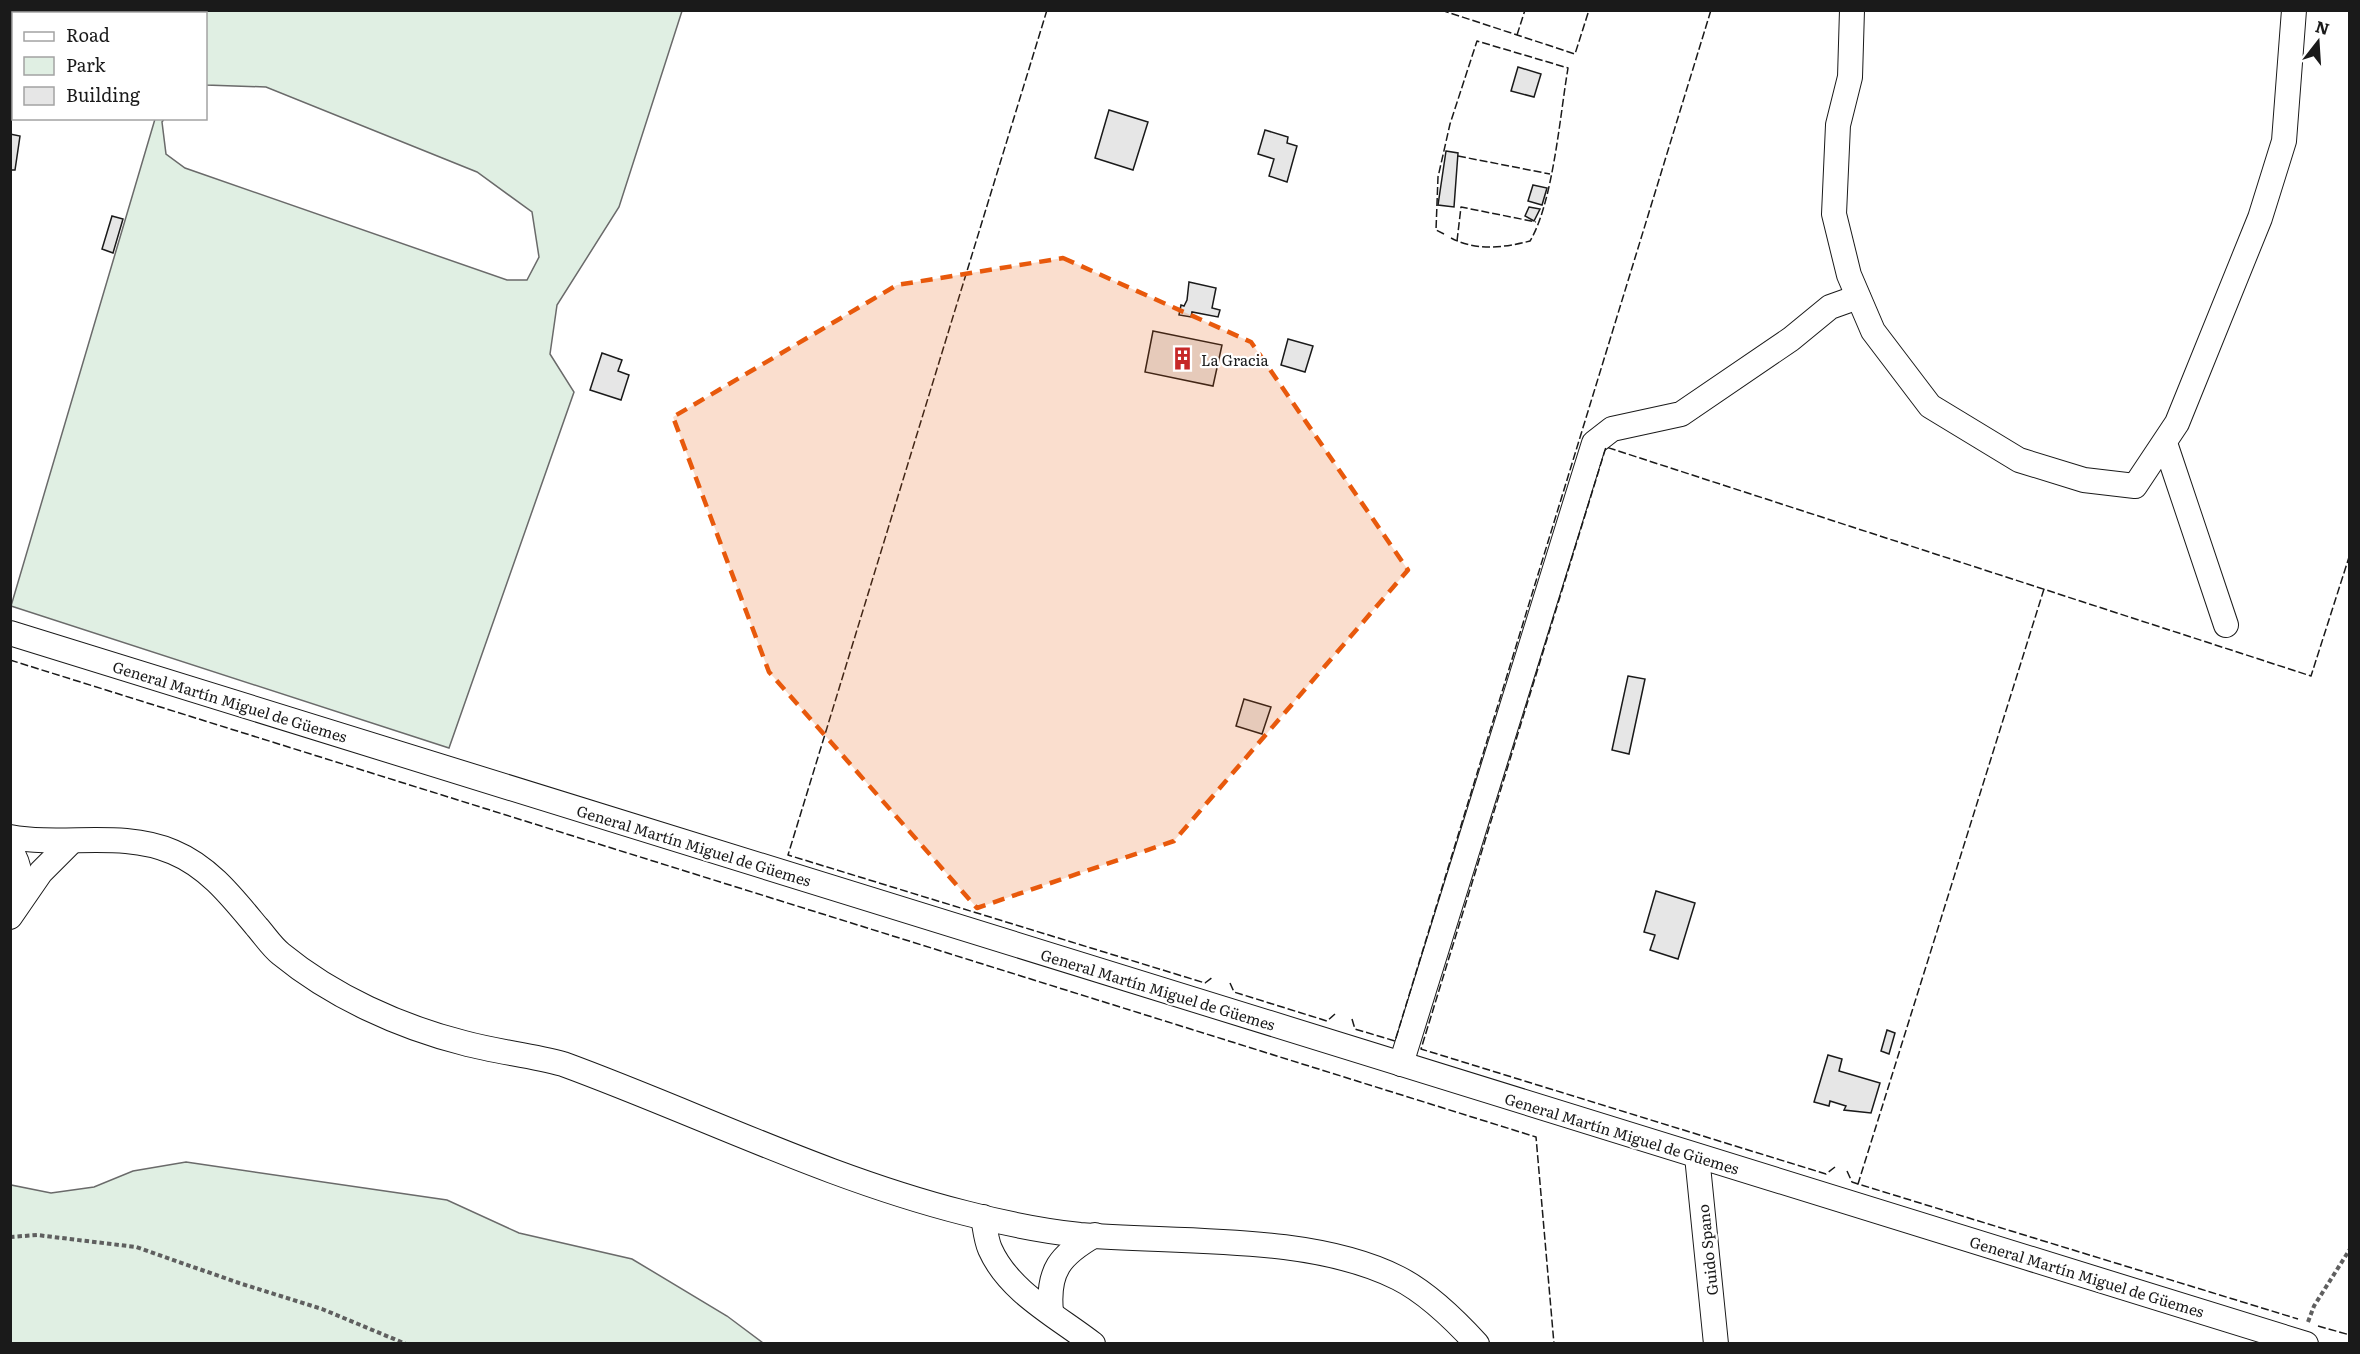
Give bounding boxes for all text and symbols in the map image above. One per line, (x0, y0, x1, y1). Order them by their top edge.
legend (12, 12, 207, 120)
north arrow (2288, 12, 2348, 72)
text: N (2313, 13, 2333, 40)
text: Road (66, 21, 110, 48)
text: Park (66, 51, 107, 78)
text: Building (66, 81, 141, 108)
building icon: La Gracia (1170, 346, 1196, 372)
place label: La Gracia (1201, 348, 1269, 371)
street label: General Martín Miguel de Güemes (110, 654, 350, 748)
street label: General Martín Miguel de Güemes (574, 798, 814, 892)
street label: General Martín Miguel de Güemes (1038, 942, 1278, 1036)
street label: General Martín Miguel de Güemes (1502, 1086, 1742, 1180)
street label: Guido Spano (1691, 1203, 1723, 1297)
street label: General Martín Miguel de Güemes (1967, 1229, 2207, 1323)

